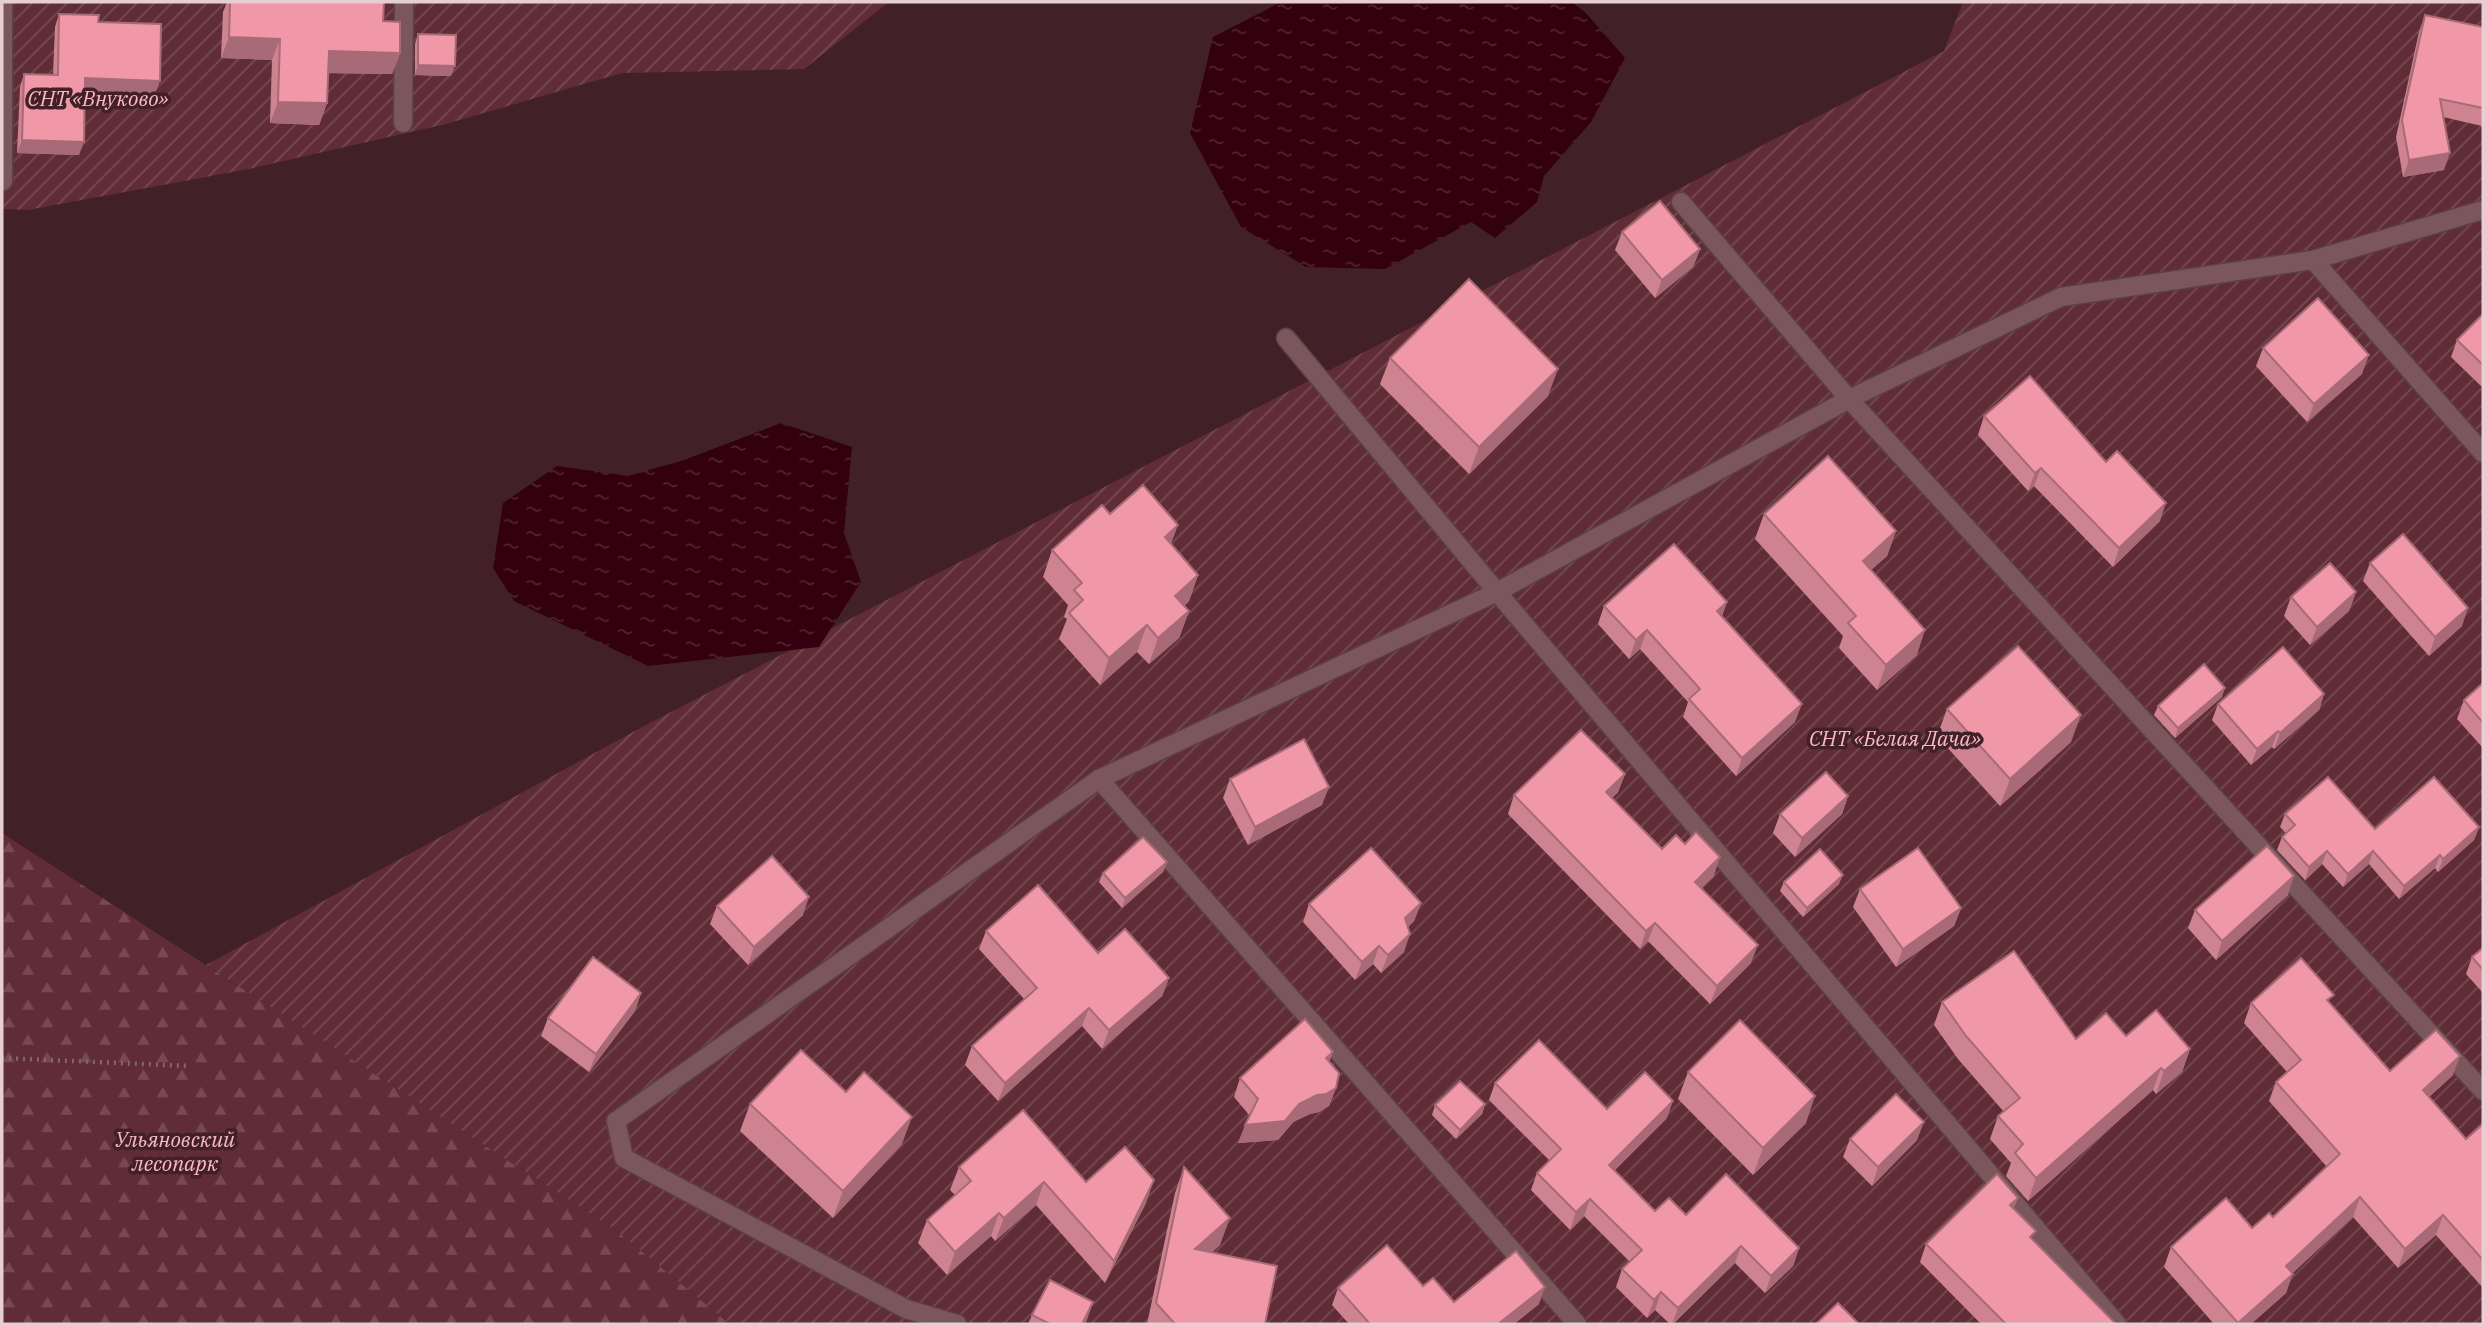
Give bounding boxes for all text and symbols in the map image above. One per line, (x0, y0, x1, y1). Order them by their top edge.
park label: СНТ «Внуково» (28, 84, 169, 112)
park label: СНТ «Белая Дача» (1809, 724, 1981, 752)
park label: Ульяновский лесопарк (115, 1125, 235, 1177)

